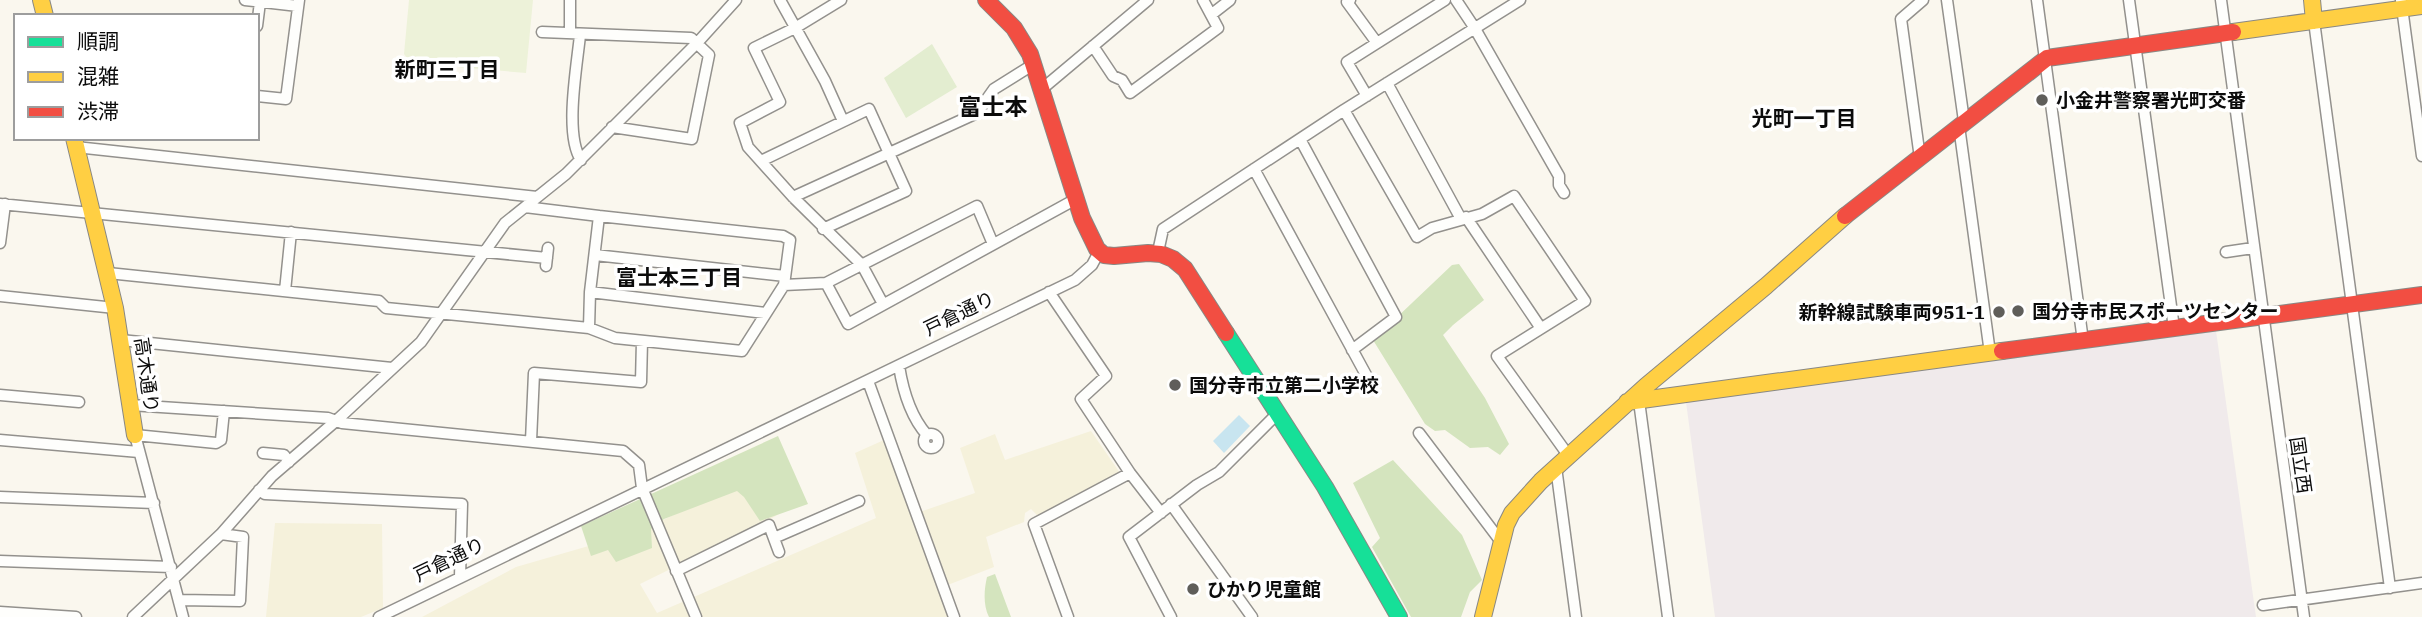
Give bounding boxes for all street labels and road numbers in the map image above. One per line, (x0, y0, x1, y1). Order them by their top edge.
street label: 戸倉通り (920, 286, 998, 340)
street label: 高木通り (130, 336, 164, 414)
street label: 国立西 (2285, 435, 2317, 495)
street label: 戸倉通り (410, 532, 488, 586)

